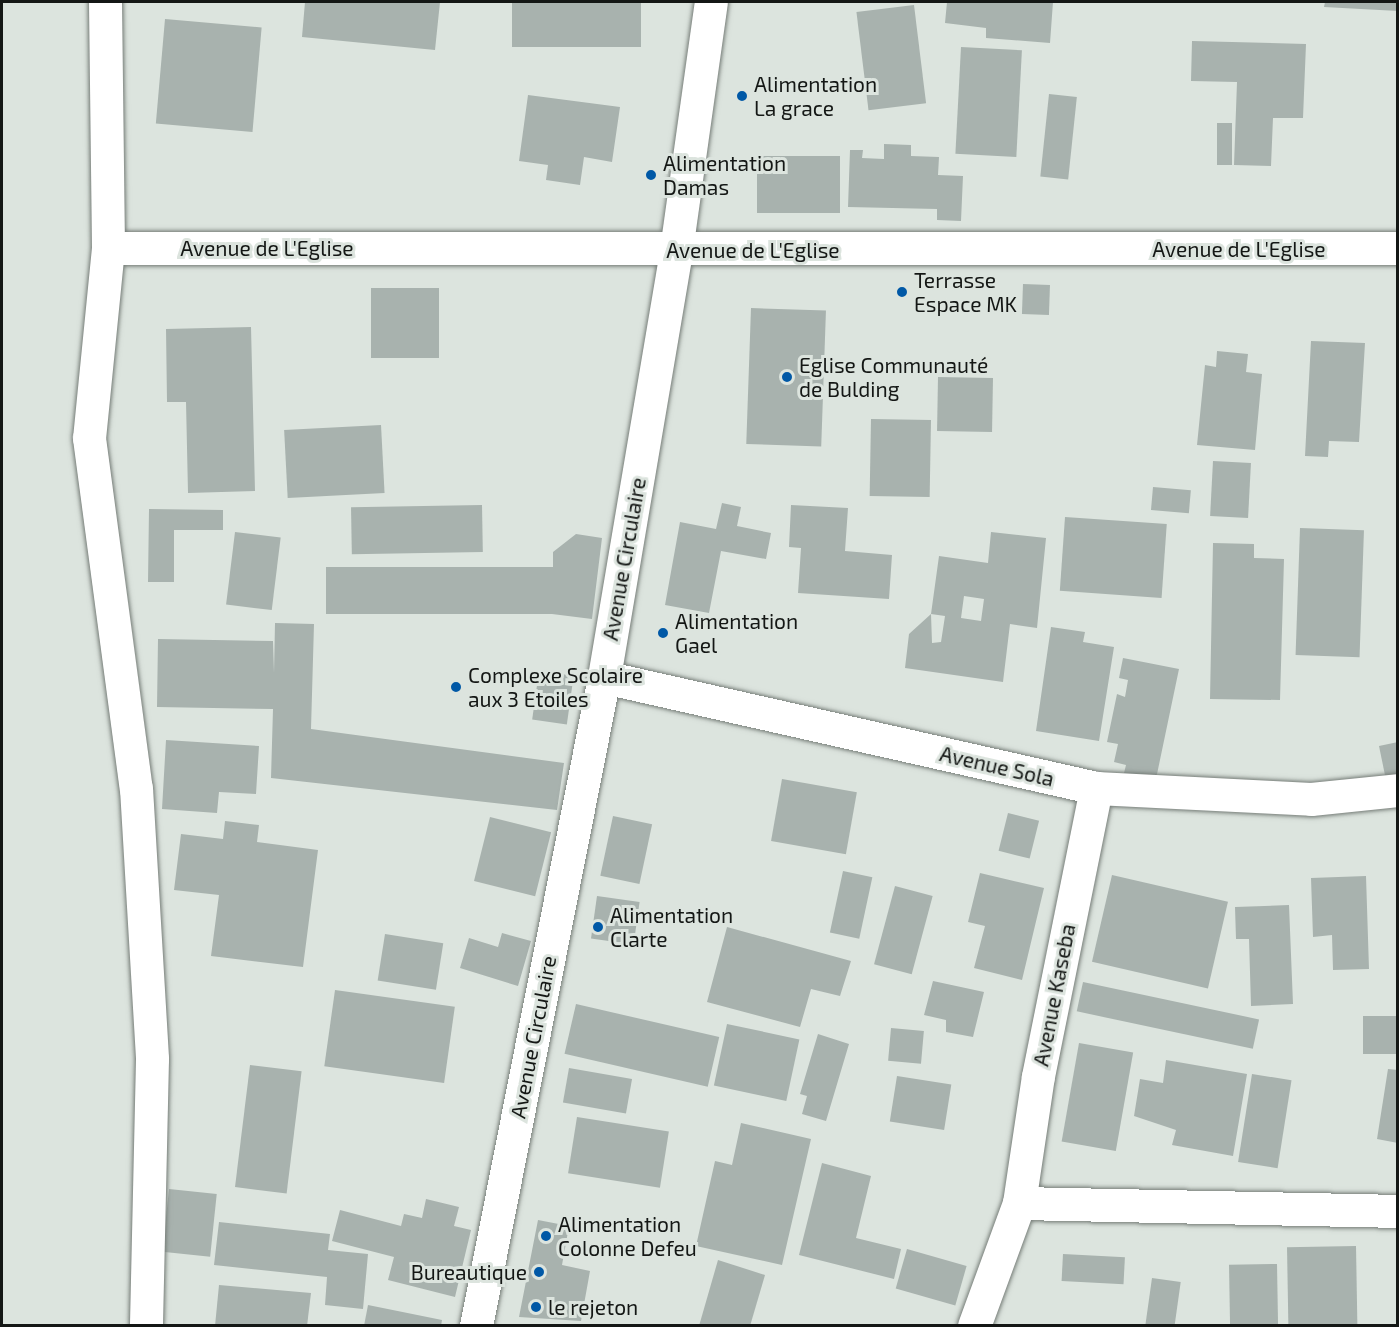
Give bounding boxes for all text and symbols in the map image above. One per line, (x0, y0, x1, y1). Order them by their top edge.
place label: Alimentation La grace (754, 71, 877, 121)
marker: Alimentation La grace (735, 89, 749, 103)
place label: Alimentation Damas (663, 150, 786, 200)
marker: Alimentation Damas (644, 168, 658, 182)
street label: Avenue de L'Eglise (180, 235, 354, 261)
street label: Avenue de L'Eglise (1152, 236, 1326, 262)
street label: Avenue de L'Eglise (666, 237, 840, 263)
place label: Terrasse Espace MK (914, 267, 1017, 317)
marker: Terrasse Espace MK (895, 285, 909, 299)
place label: Eglise Communauté de Bulding (799, 352, 988, 402)
marker: Eglise Communauté de Bulding (780, 370, 794, 384)
street label: Avenue Circulaire (597, 476, 651, 642)
place label: Alimentation Gael (675, 608, 798, 658)
marker: Alimentation Gael (656, 626, 670, 640)
place label: Complexe Scolaire aux 3 Etoiles (468, 662, 643, 712)
marker: Complexe Scolaire aux 3 Etoiles (449, 680, 463, 694)
street label: Avenue Sola (937, 741, 1057, 791)
place label: Alimentation Clarte (610, 902, 733, 952)
marker: Alimentation Clarte (591, 920, 605, 934)
street label: Avenue Kaseba (1028, 922, 1080, 1068)
street label: Avenue Circulaire (505, 954, 561, 1120)
place label: Alimentation Colonne Defeu (558, 1211, 697, 1261)
marker: Alimentation Colonne Defeu (539, 1229, 553, 1243)
place label: Bureautique (411, 1259, 527, 1285)
marker: Bureautique (532, 1265, 546, 1279)
place label: le rejeton (548, 1294, 638, 1320)
marker: le rejeton (529, 1300, 543, 1314)

